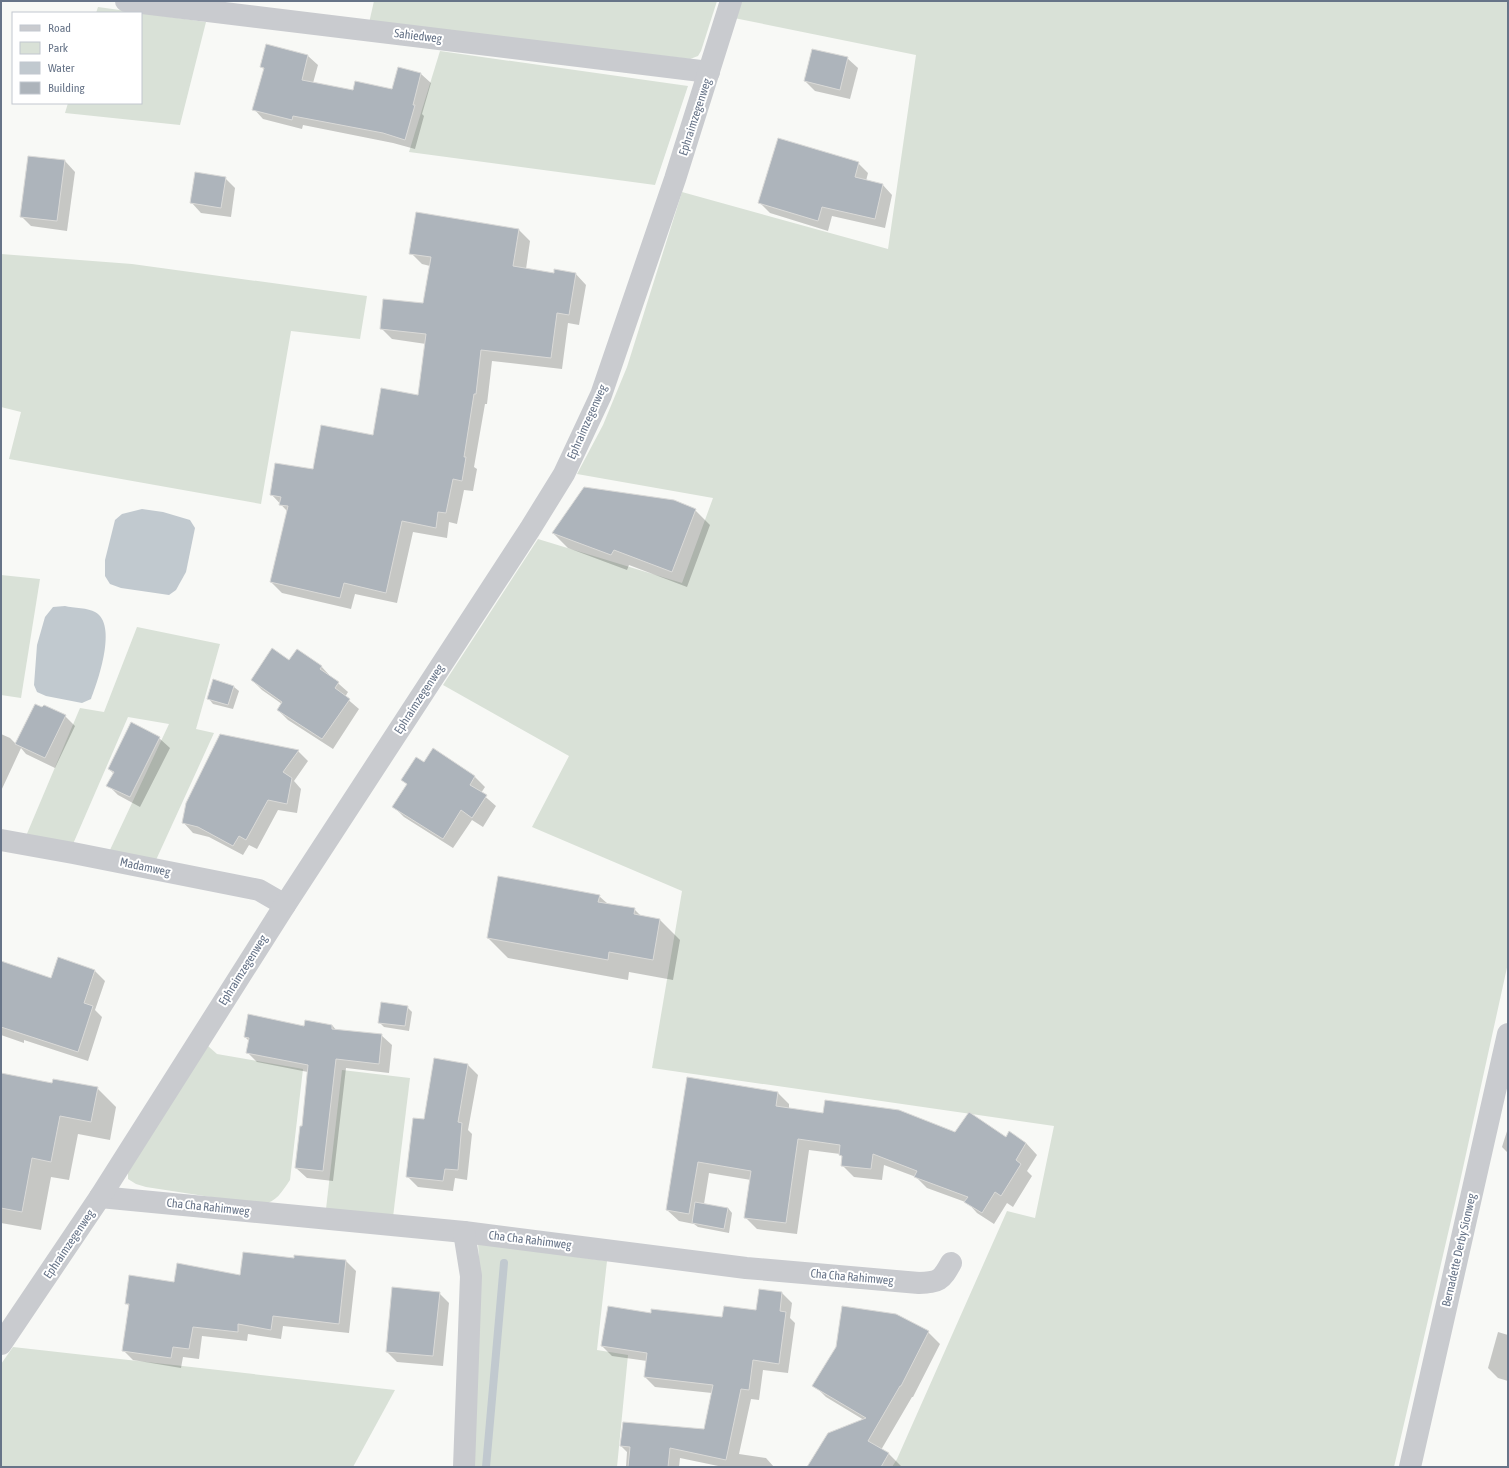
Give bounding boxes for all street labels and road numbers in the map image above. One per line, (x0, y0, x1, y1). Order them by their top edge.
street label: Sahiedweg (393, 26, 443, 46)
street label: Ephraimzegenweg (676, 76, 714, 157)
street label: Ephraimzegenweg (564, 382, 610, 462)
street label: Ephraimzegenweg (391, 661, 447, 737)
street label: Madamweg (119, 855, 172, 879)
street label: Ephraimzegenweg (216, 931, 271, 1008)
street label: Bernadette Derby Sionweg (1439, 1191, 1479, 1308)
street label: Cha Cha Rahimweg (166, 1196, 251, 1218)
street label: Ephraimzegenweg (41, 1206, 98, 1281)
street label: Cha Cha Rahimweg (488, 1228, 573, 1252)
street label: Cha Cha Rahimweg (810, 1266, 895, 1288)

